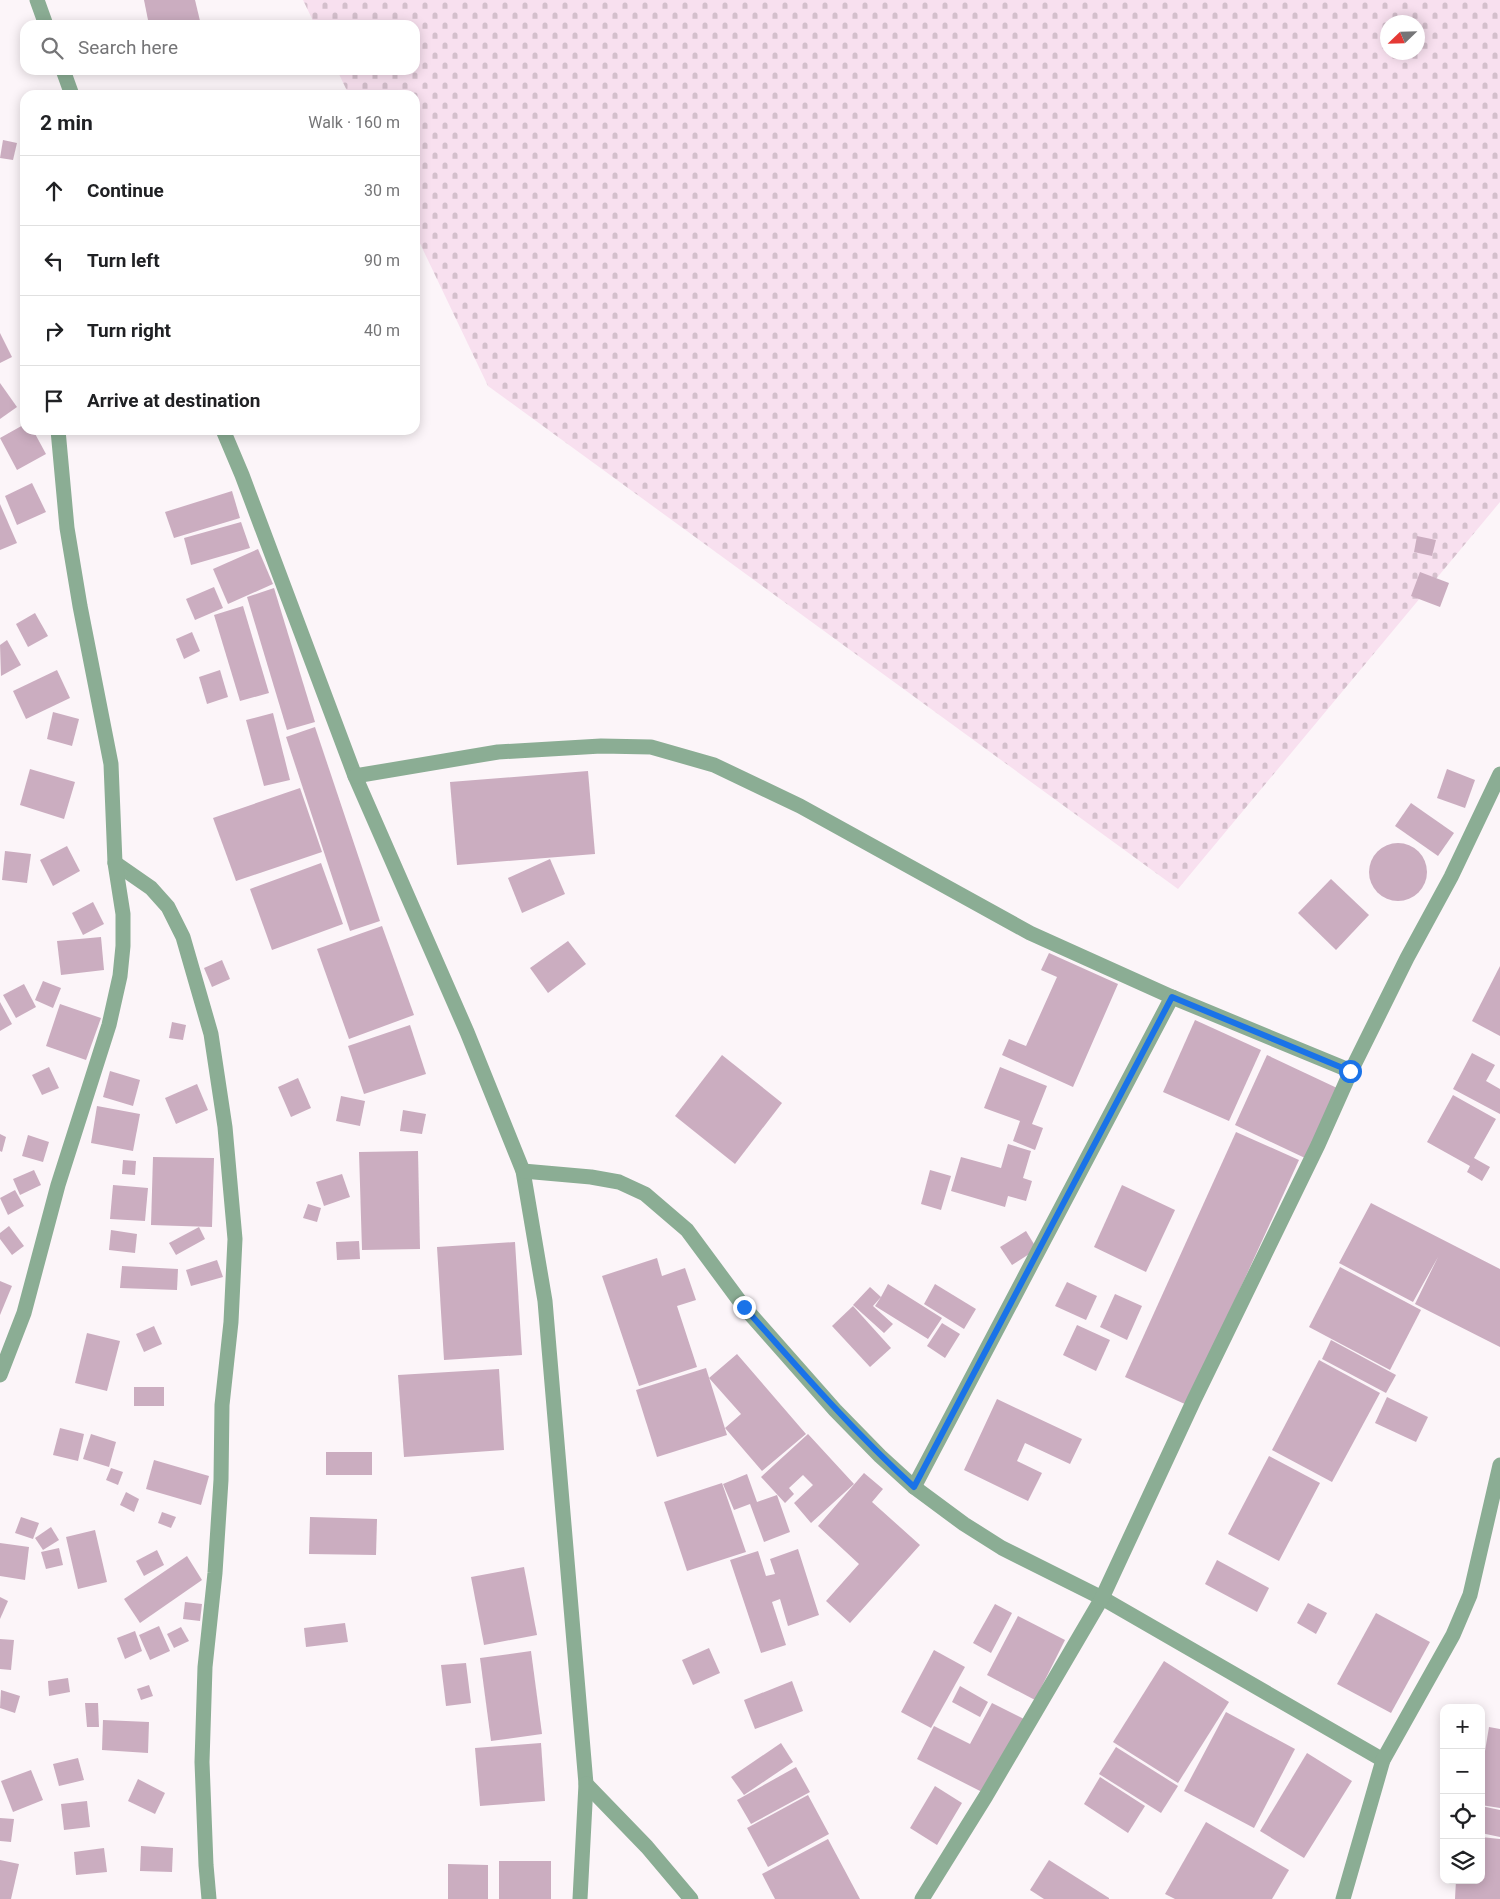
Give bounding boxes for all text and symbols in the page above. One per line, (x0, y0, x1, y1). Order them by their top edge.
north arrow (1380, 15, 1425, 60)
search box (20, 20, 420, 75)
icon: search (38, 34, 66, 62)
text: Search here (78, 36, 178, 59)
text: 2 min (40, 111, 93, 135)
text: Walk · 160 m (308, 113, 400, 132)
icon: ahead (40, 177, 68, 205)
text: Continue (87, 179, 164, 202)
text: 30 m (364, 181, 400, 200)
icon: left (40, 247, 68, 275)
text: Turn left (87, 249, 160, 272)
text: 90 m (364, 251, 400, 270)
icon: right (40, 317, 68, 345)
text: Turn right (87, 319, 171, 342)
text: 40 m (364, 321, 400, 340)
icon: arrive (40, 387, 68, 415)
text: Arrive at destination (87, 389, 260, 412)
route start (1339, 1060, 1362, 1083)
route end (733, 1296, 756, 1319)
map controls (1440, 1704, 1485, 1884)
button: + (1440, 1704, 1485, 1749)
button: − (1440, 1749, 1485, 1794)
button: locate (1440, 1794, 1485, 1839)
button: layers (1440, 1839, 1485, 1884)

